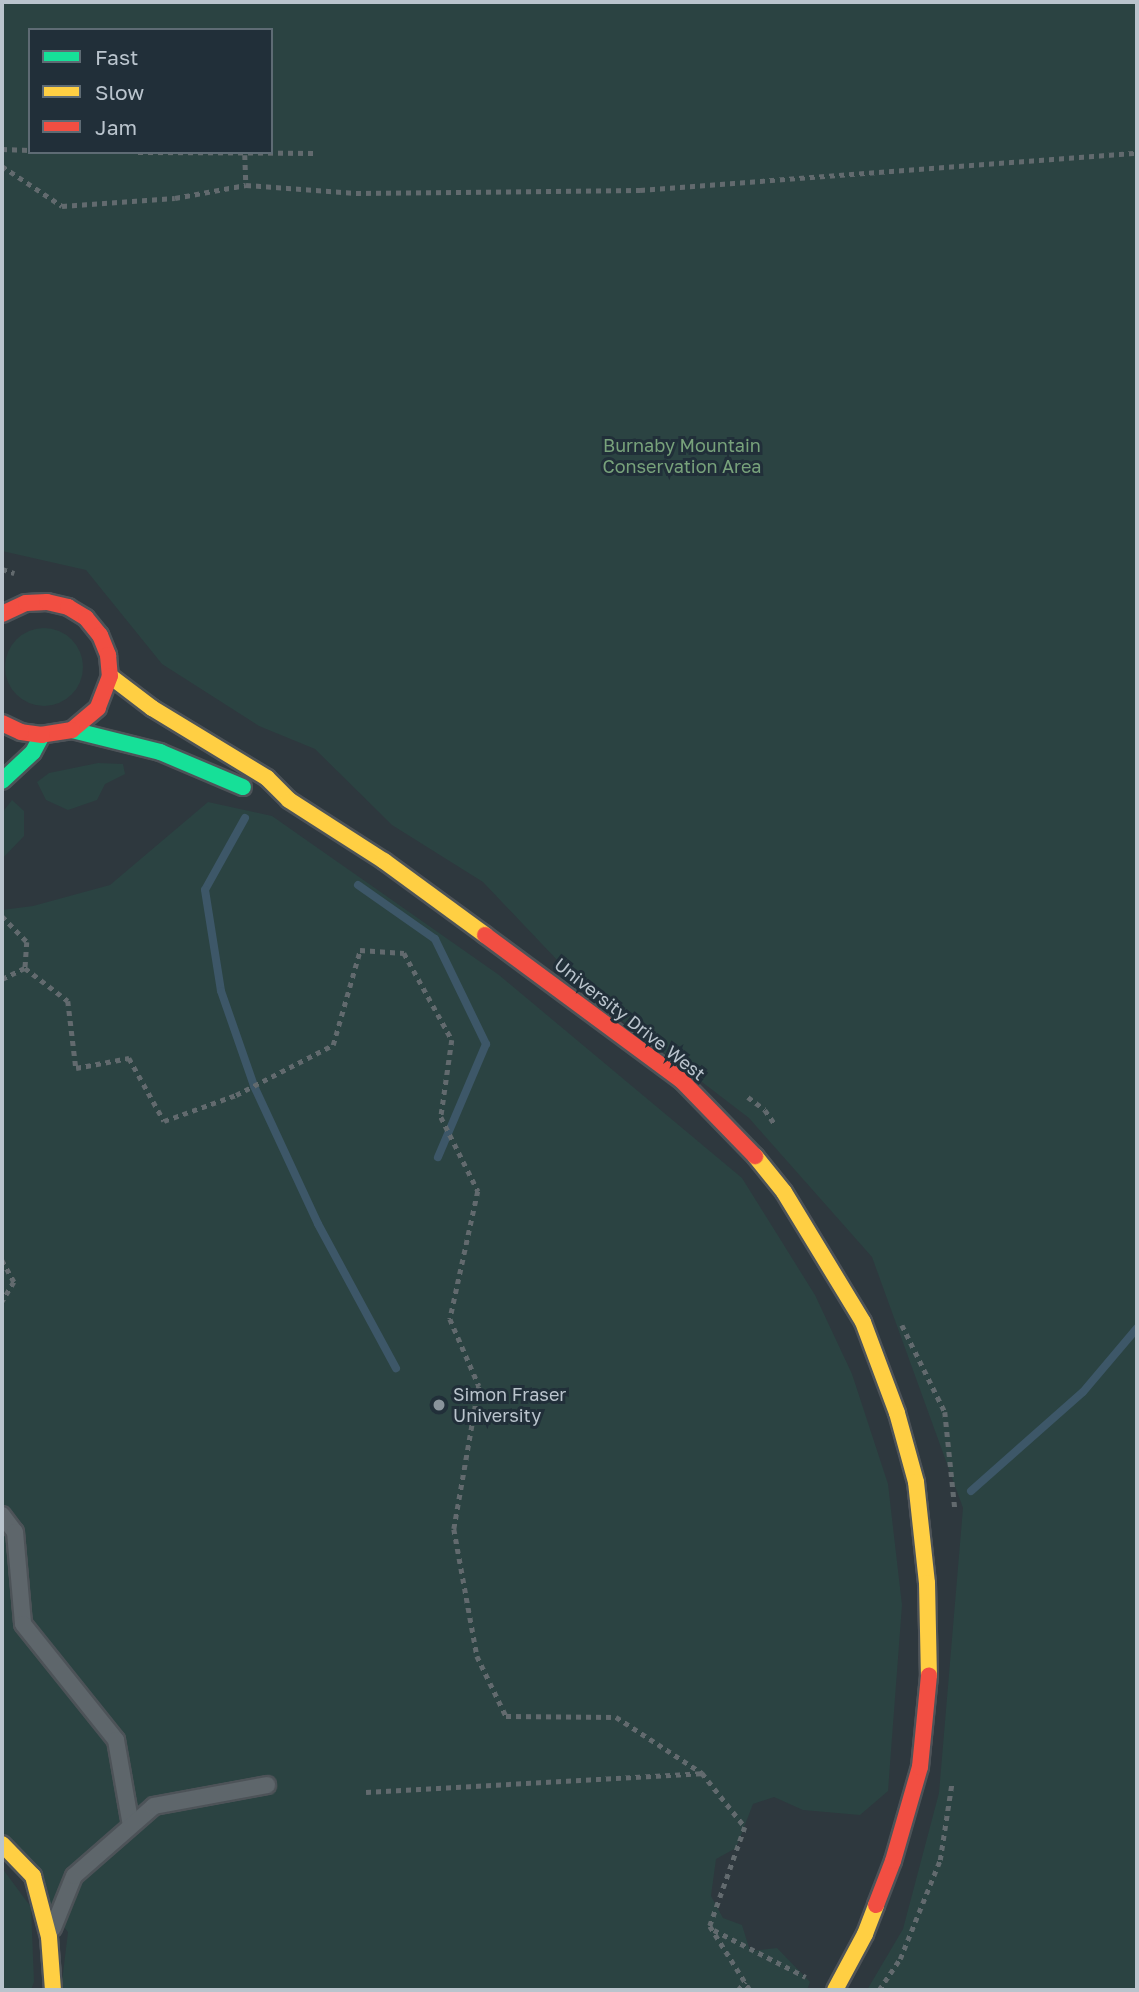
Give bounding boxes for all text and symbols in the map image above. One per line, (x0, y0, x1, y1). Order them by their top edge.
legend (28, 28, 273, 154)
text: Fast (95, 44, 138, 70)
text: Slow (95, 79, 144, 105)
text: Jam (95, 114, 137, 140)
park label: Burnaby Mountain Conservation Area (602, 435, 762, 478)
street label: University Drive West (550, 953, 710, 1085)
place label: Simon Fraser University (453, 1384, 566, 1426)
marker: Simon Fraser University (431, 1397, 447, 1413)

